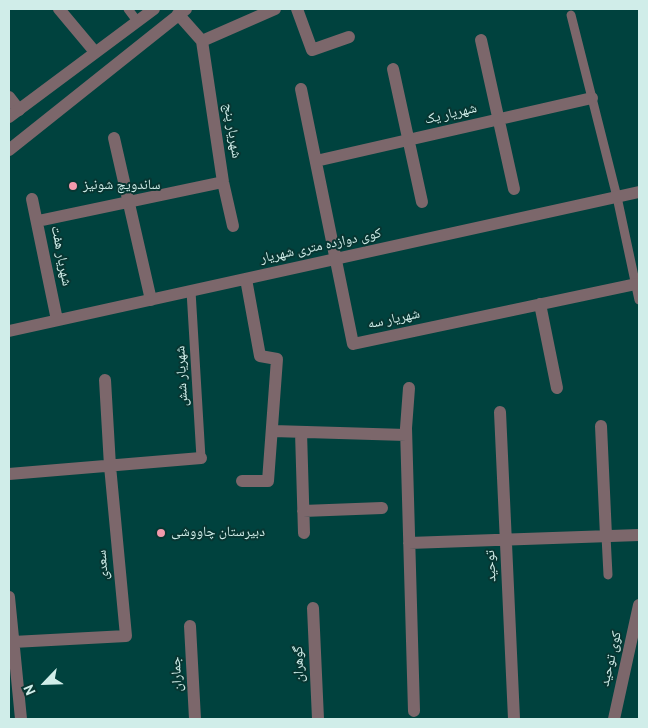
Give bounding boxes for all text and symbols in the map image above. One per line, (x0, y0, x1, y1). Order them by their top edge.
street label: شهریار یک (423, 101, 479, 129)
street label: شهریار پنج (218, 102, 244, 160)
place label: ساندویچ شونیز (83, 178, 161, 194)
marker: ساندویچ شونیز (67, 180, 79, 192)
street label: شهریار هفت (46, 224, 74, 288)
street label: کوی دوازده متری شهریار (259, 226, 383, 268)
street label: شهریار سه (366, 306, 422, 334)
street label: شهریار شش (173, 345, 193, 407)
place label: دبیرستان چاووشی (171, 525, 265, 541)
marker: دبیرستان چاووشی (155, 527, 167, 539)
street label: سعدی (94, 549, 114, 581)
street label: توحید (483, 550, 501, 582)
street label: کوی توحید (597, 630, 627, 688)
street label: گوهران (291, 645, 309, 683)
street label: جماران (169, 656, 187, 692)
north arrow (20, 658, 70, 708)
text: N (21, 681, 41, 697)

